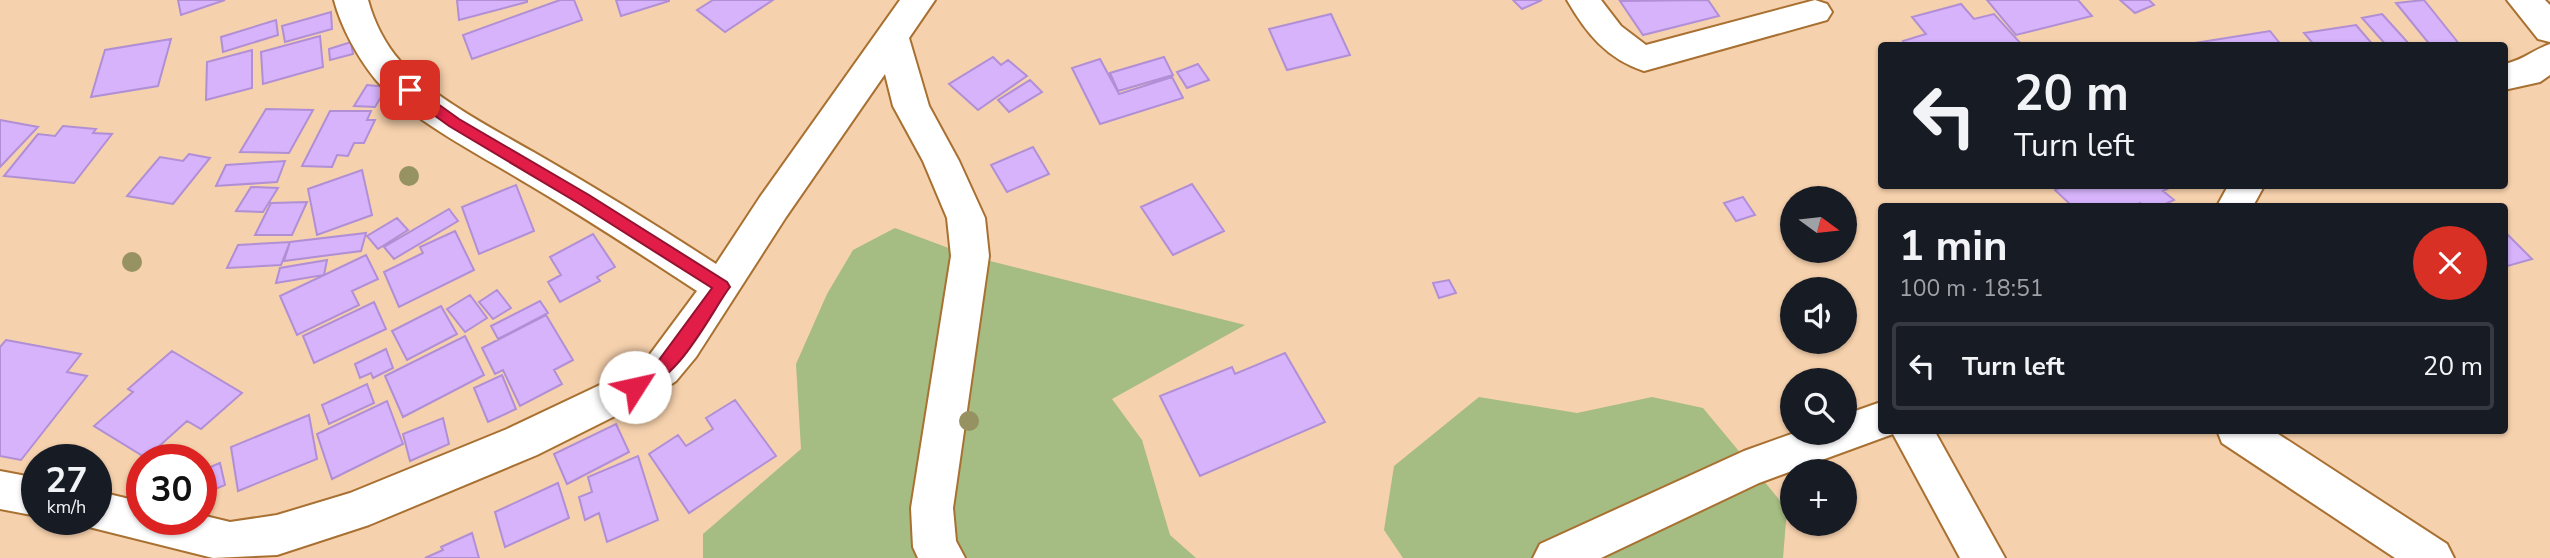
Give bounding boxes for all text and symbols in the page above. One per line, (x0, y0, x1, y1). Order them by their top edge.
pin (380, 60, 440, 120)
text: 20 m (2014, 60, 2129, 127)
icon: left (1899, 70, 1990, 161)
icon: arrive (391, 71, 429, 109)
text: Turn left (2014, 124, 2134, 167)
north arrow (1780, 186, 1857, 262)
map controls (1780, 186, 1857, 536)
text: 1 min (1899, 218, 2008, 275)
button: close (2413, 226, 2487, 300)
text: 100 m · 18:51 (1899, 273, 2044, 304)
button: sound (1780, 277, 1857, 354)
icon: left (1903, 347, 1941, 385)
text: Turn left (1962, 349, 2065, 384)
text: 20 m (2423, 349, 2483, 384)
position arrow (598, 350, 672, 424)
button: search (1780, 368, 1857, 445)
speed limit sign: 30 (126, 444, 217, 535)
text: 27 (45, 457, 88, 504)
button: + (1780, 459, 1857, 536)
text: km/h (47, 495, 86, 519)

